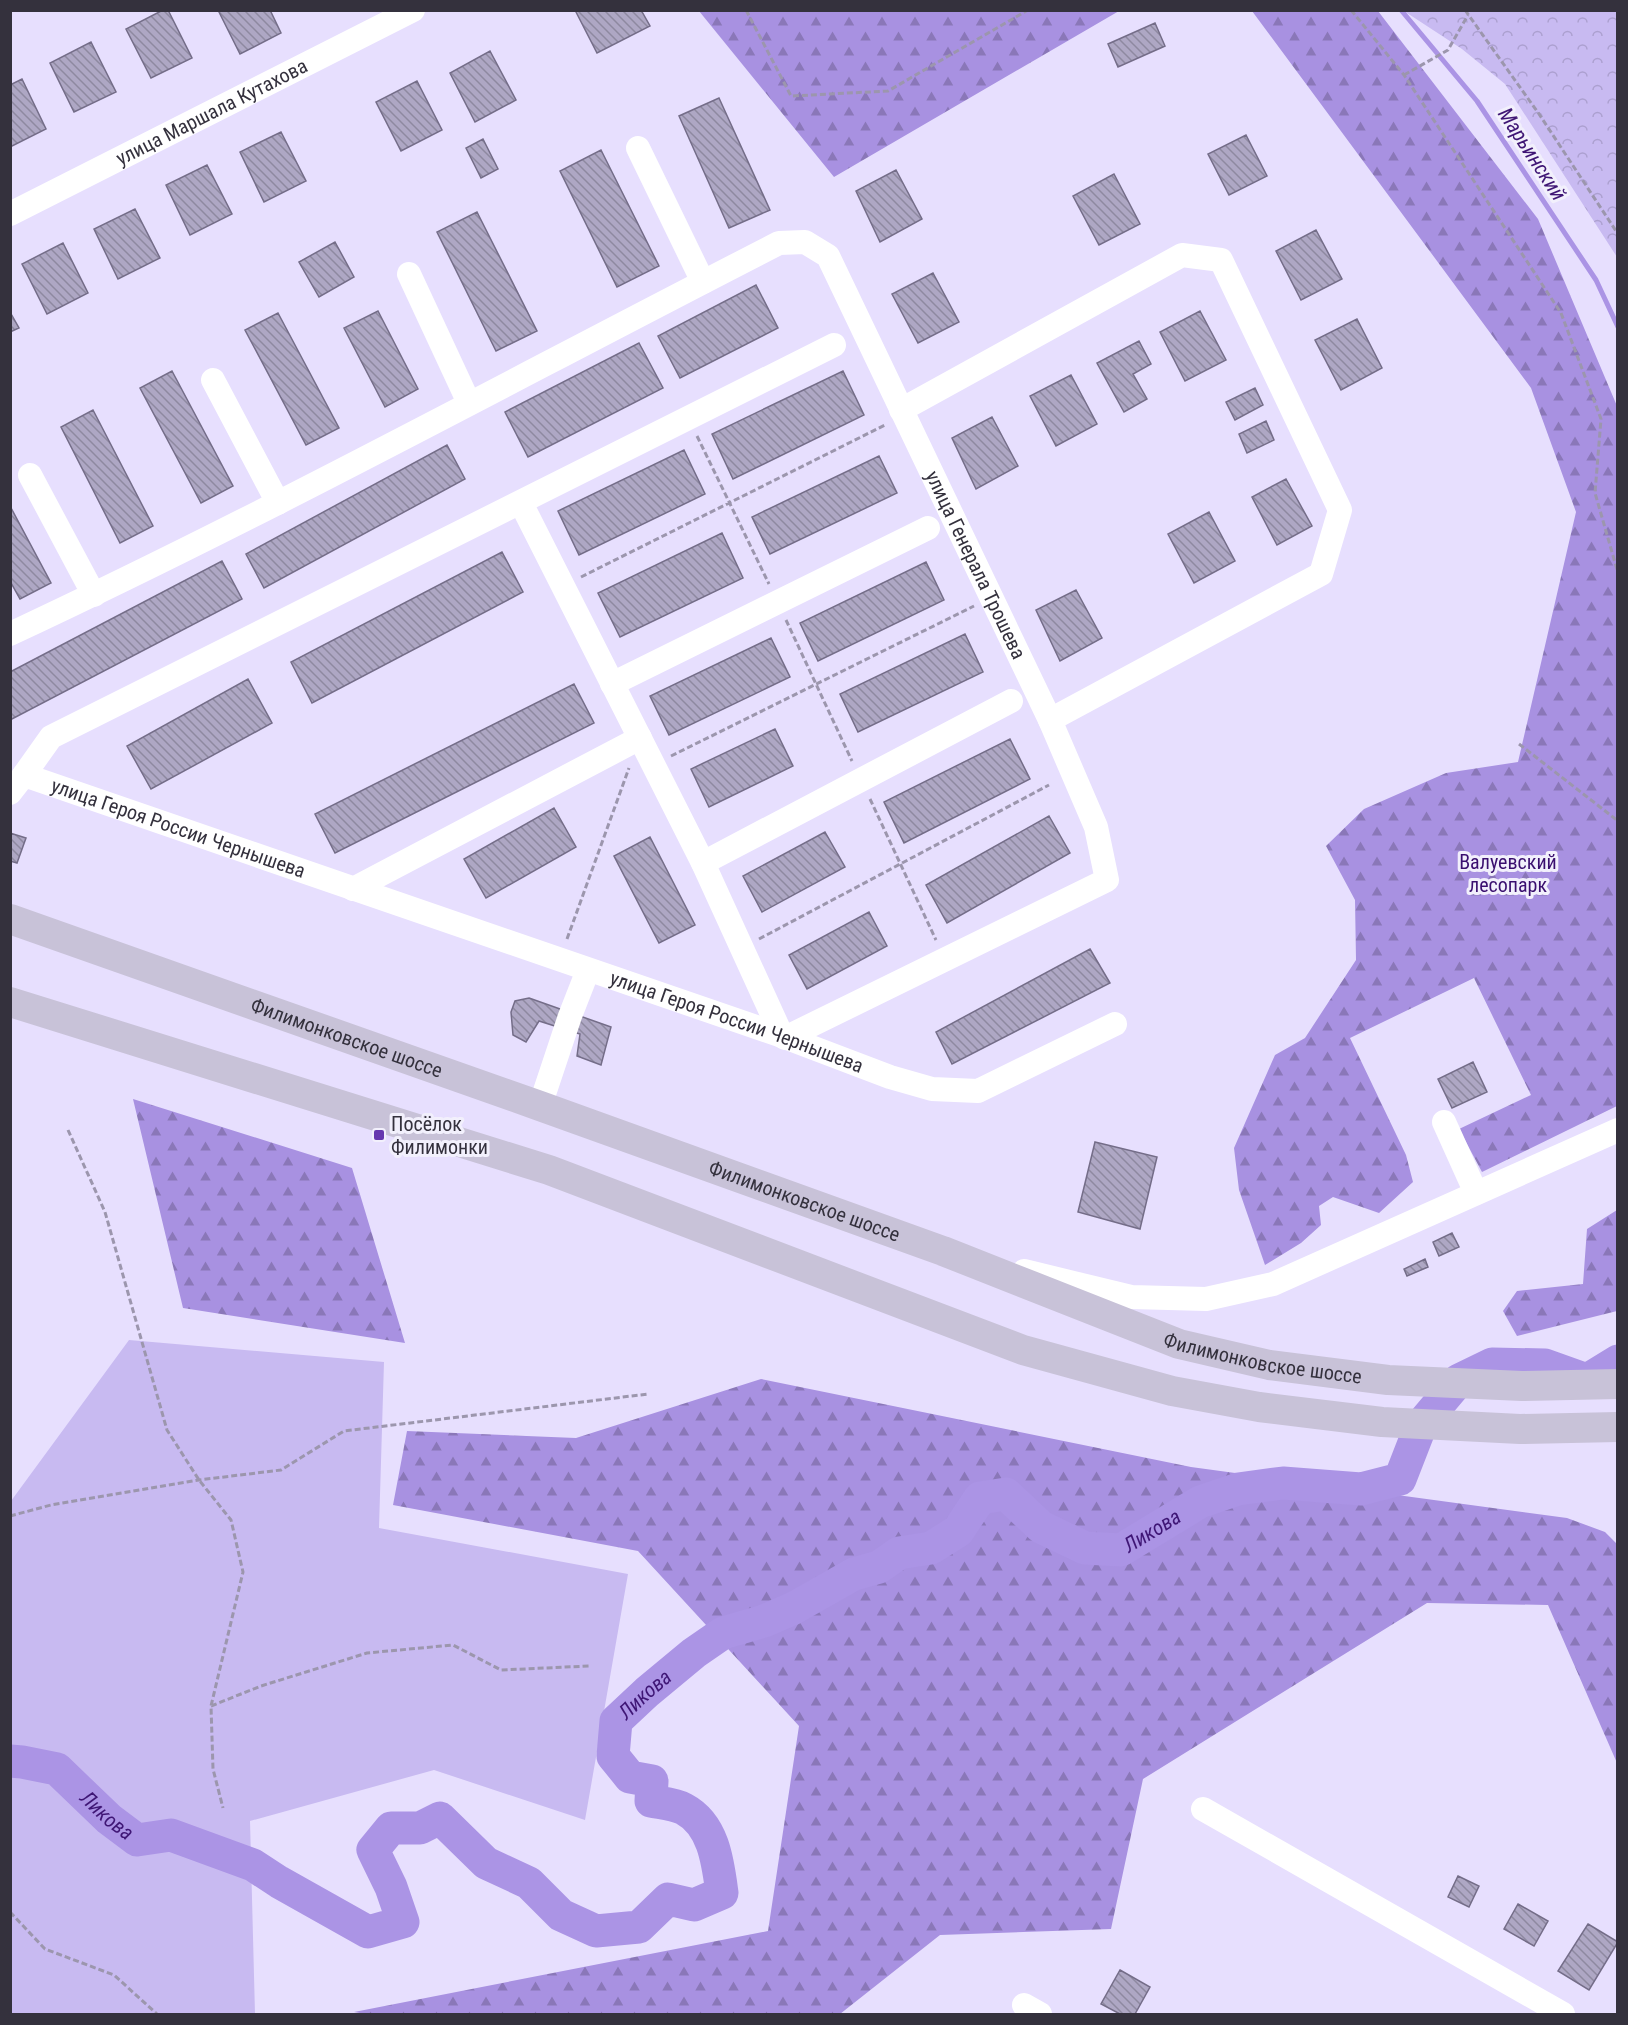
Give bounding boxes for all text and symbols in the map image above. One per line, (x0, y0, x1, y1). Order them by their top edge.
street label: улица Маршала Кутахова (112, 54, 311, 170)
water label: Марьинский (1493, 103, 1571, 205)
street label: улица Генерала Трошева (920, 467, 1031, 663)
street label: улица Героя России Чернышева (48, 773, 309, 883)
park label: Валуевский лесопарк (1459, 850, 1557, 897)
street label: улица Героя России Чернышева (607, 966, 867, 1078)
street label: Филимонковское шоссе (248, 993, 446, 1083)
place label: Посёлок Филимонки (391, 1112, 488, 1159)
marker: Посёлок Филимонки (372, 1128, 386, 1142)
street label: Филимонковское шоссе (706, 1156, 903, 1247)
street label: Филимонковское шоссе (1160, 1327, 1363, 1389)
water label: Ликова (1118, 1504, 1185, 1558)
water label: Ликова (613, 1665, 676, 1725)
water label: Ликова (75, 1785, 138, 1845)

